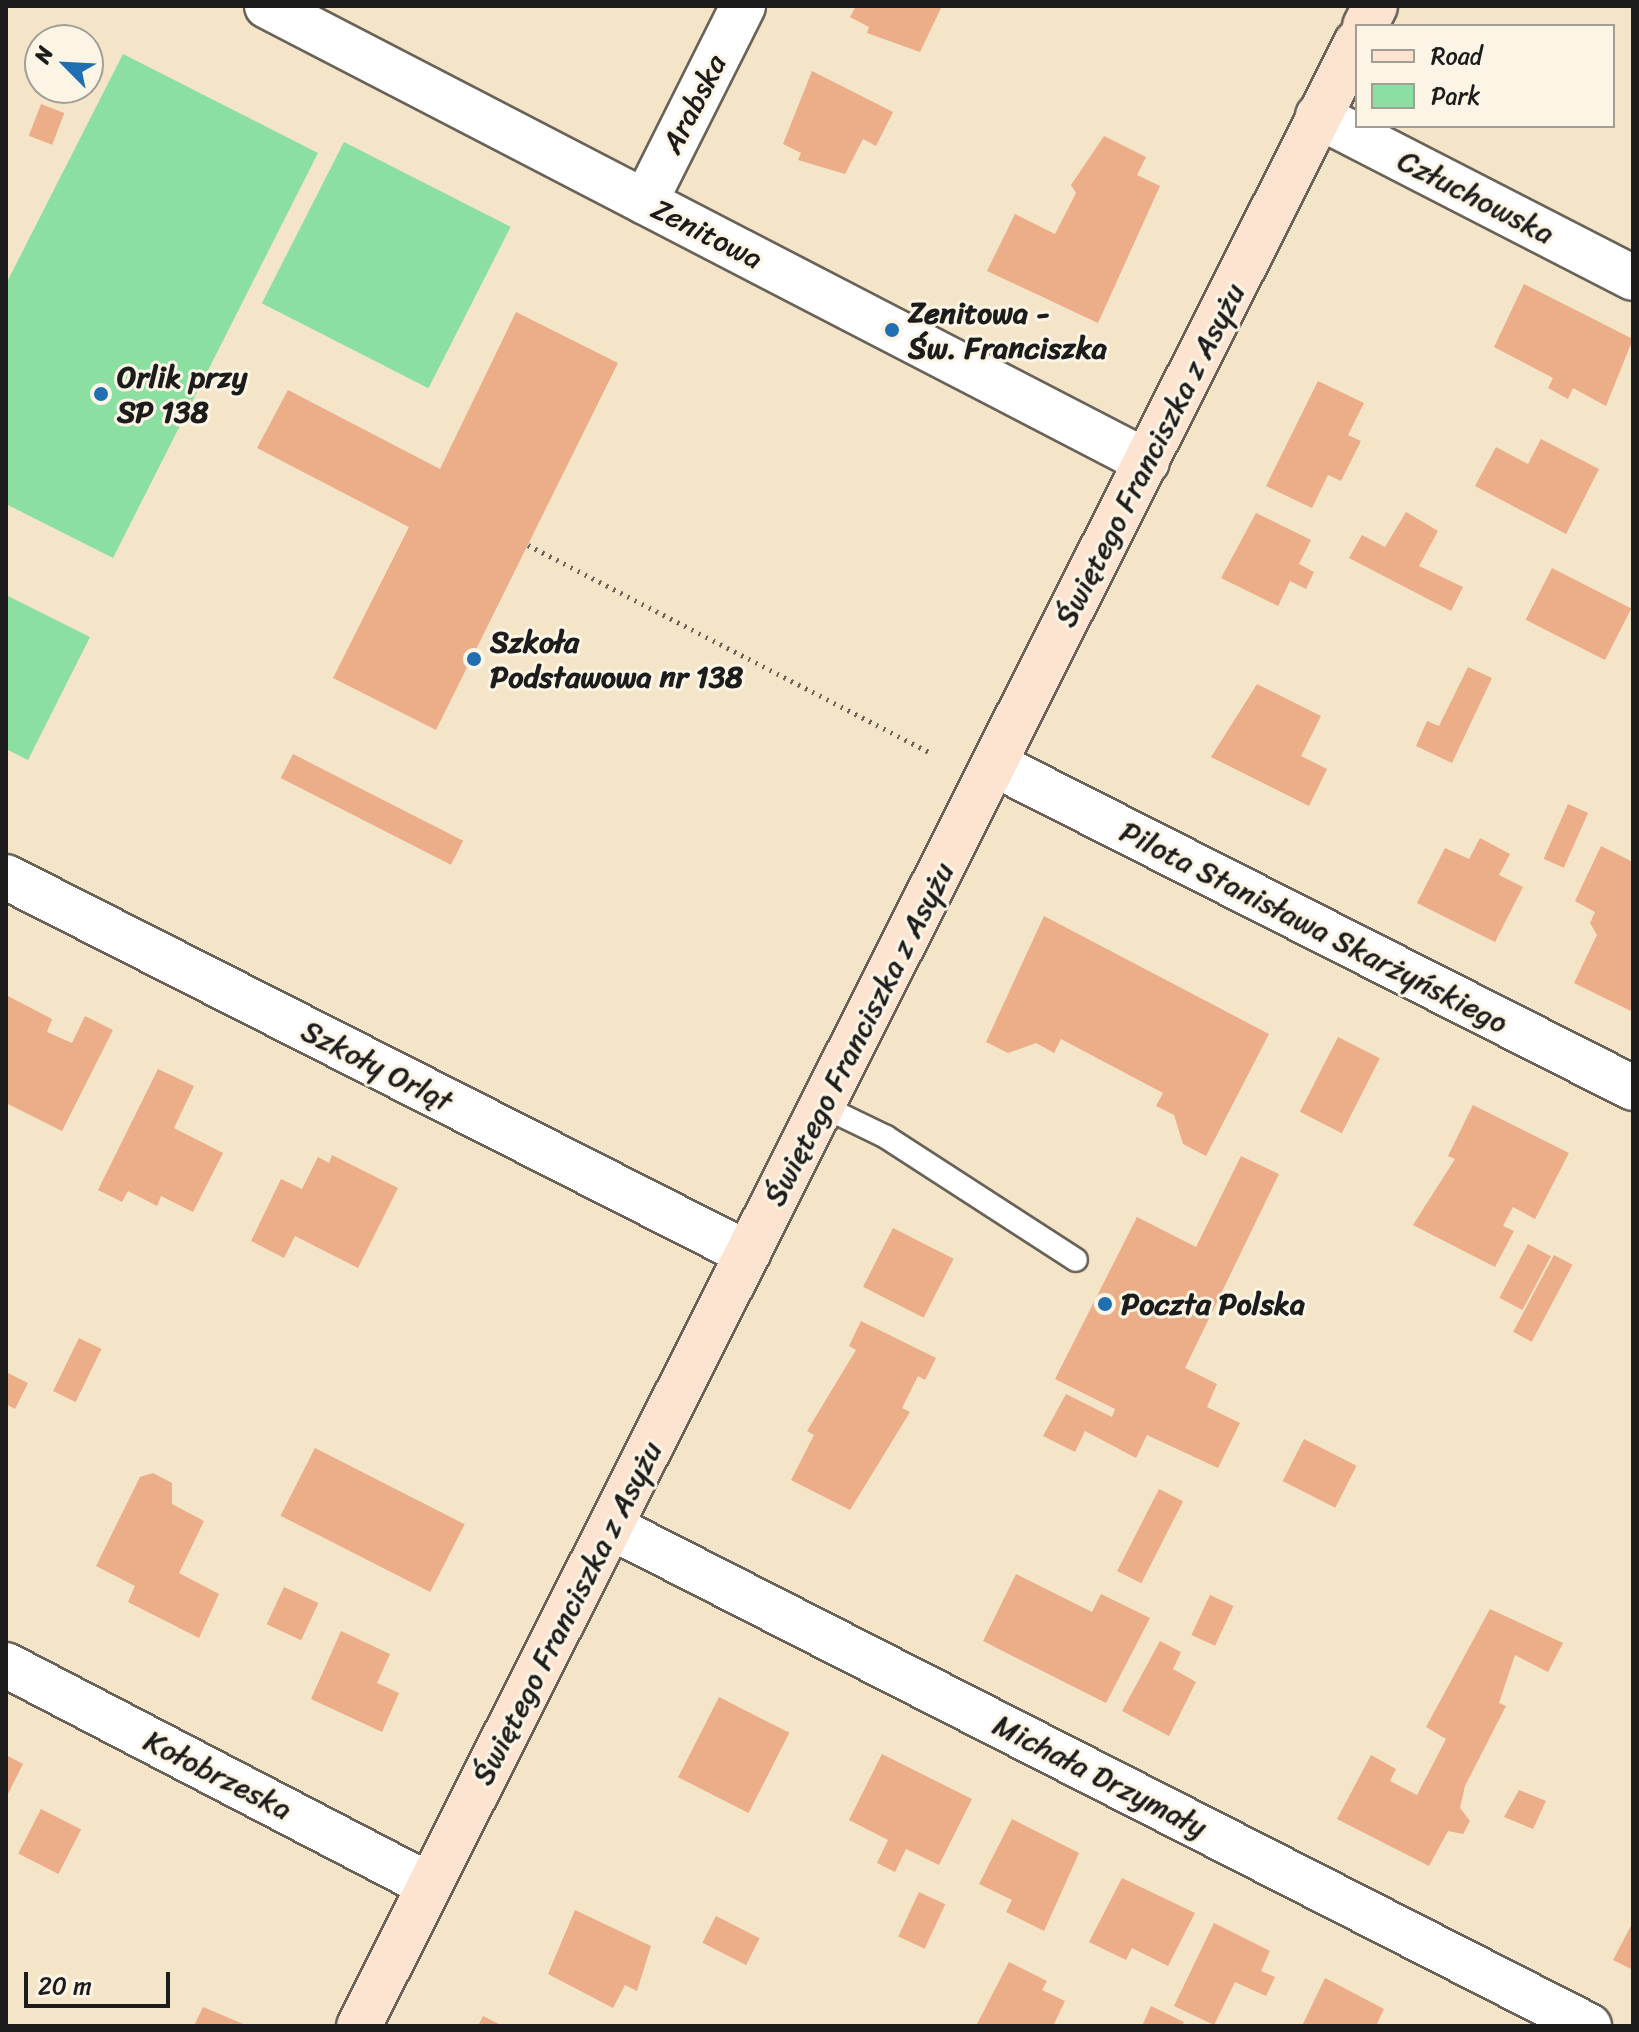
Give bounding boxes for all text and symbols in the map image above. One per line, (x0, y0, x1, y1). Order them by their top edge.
north arrow (24, 24, 104, 104)
legend (1355, 24, 1615, 128)
text: Road (1431, 35, 1482, 77)
text: N (23, 40, 64, 70)
street label: Arabska (654, 48, 734, 160)
text: Park (1431, 75, 1480, 117)
street label: Człuchowska (1392, 142, 1560, 252)
street label: Zenitowa (645, 191, 769, 277)
street label: Świętego Franciszka z Asyżu (1047, 277, 1253, 633)
place label: Zenitowa - Św. Franciszka (908, 295, 1107, 366)
marker: Zenitowa - Św. Franciszka (883, 321, 901, 339)
place label: Orlik przy SP 138 (117, 359, 247, 430)
marker: Orlik przy SP 138 (92, 385, 110, 403)
place label: Szkoła Podstawowa nr 138 (490, 624, 743, 694)
marker: Szkoła Podstawowa nr 138 (465, 650, 483, 668)
street label: Pilota Stanisława Skarżyńskiego (1114, 813, 1514, 1041)
street label: Świętego Franciszka z Asyżu (756, 856, 962, 1212)
street label: Szkoły Orląt (295, 1013, 459, 1119)
place label: Poczta Polska (1121, 1286, 1305, 1322)
marker: Poczta Polska (1096, 1295, 1114, 1313)
street label: Świętego Franciszka z Asyżu (464, 1435, 670, 1791)
street label: Michała Drzymały (987, 1707, 1213, 1845)
street label: Kołobrzeska (138, 1722, 298, 1828)
scale bar (28, 1956, 174, 2006)
text: 20 m (38, 1965, 92, 2007)

